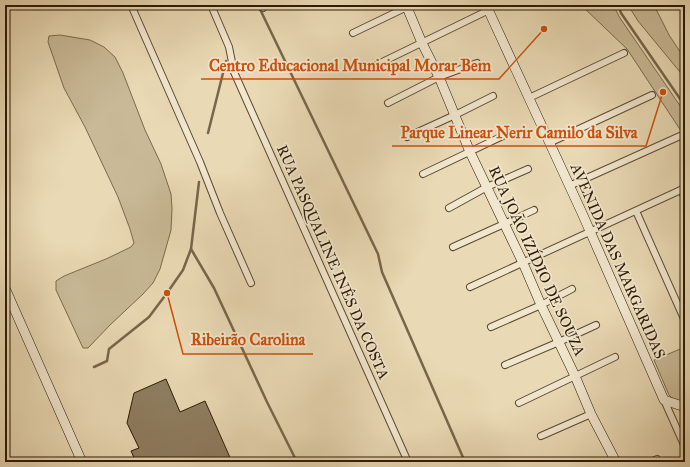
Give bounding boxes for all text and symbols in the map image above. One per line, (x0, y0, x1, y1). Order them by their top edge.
callout: Centro Educacional Municipal Morar Bem (201, 51, 499, 79)
text: Centro Educacional Municipal Morar Bem (209, 56, 492, 76)
callout: Parque Linear Nerir Camilo da Silva (392, 118, 646, 146)
text: Parque Linear Nerir Camilo da Silva (400, 123, 639, 143)
street label: RUA PASQUALINE INÊS DA COSTA (273, 142, 393, 382)
street label: AVENIDA DAS MARGARIDAS (566, 160, 669, 361)
street label: RUA JOÃO IZÍDIO DE SOUZA (484, 163, 590, 359)
callout: Ribeirão Carolina (183, 326, 313, 354)
text: Ribeirão Carolina (191, 330, 307, 349)

